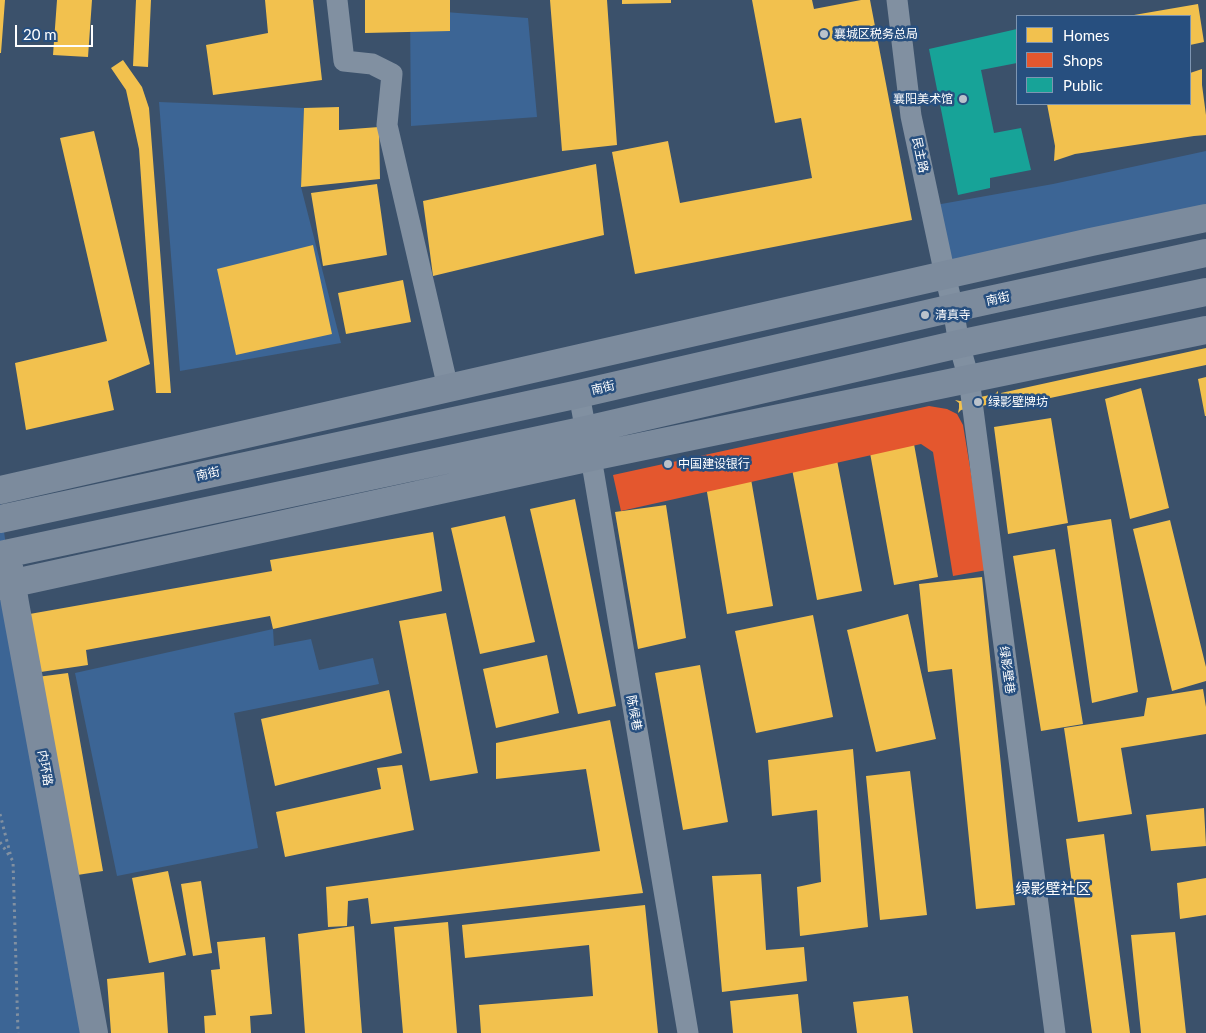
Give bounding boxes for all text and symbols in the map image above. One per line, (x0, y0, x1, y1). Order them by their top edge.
scale bar (18, 15, 95, 47)
legend (1016, 15, 1191, 105)
text: 20 m (23, 25, 57, 43)
text: Homes (1063, 26, 1109, 44)
place label: 襄城区税务总局 (834, 27, 918, 41)
marker: 襄城区税务总局 (818, 28, 830, 40)
text: Shops (1063, 51, 1103, 69)
text: Public (1063, 76, 1103, 94)
place label: 襄阳美术馆 (893, 92, 953, 106)
marker: 襄阳美术馆 (957, 93, 969, 105)
street label: 民主路 (909, 136, 931, 174)
street label: 南街 (985, 289, 1011, 309)
place label: 清真寺 (935, 308, 971, 322)
marker: 清真寺 (919, 309, 931, 321)
street label: 南街 (590, 378, 616, 398)
place label: 绿影壁牌坊 (988, 395, 1048, 409)
marker: 绿影壁牌坊 (972, 396, 984, 408)
place label: 中国建设银行 (678, 457, 750, 471)
marker: 中国建设银行 (662, 458, 674, 470)
street label: 南街 (195, 464, 221, 484)
street label: 绿影壁巷 (997, 645, 1017, 695)
street label: 陈候巷 (624, 694, 644, 732)
street label: 内环路 (35, 749, 55, 787)
district label: 绿影壁社区 (1016, 880, 1090, 898)

